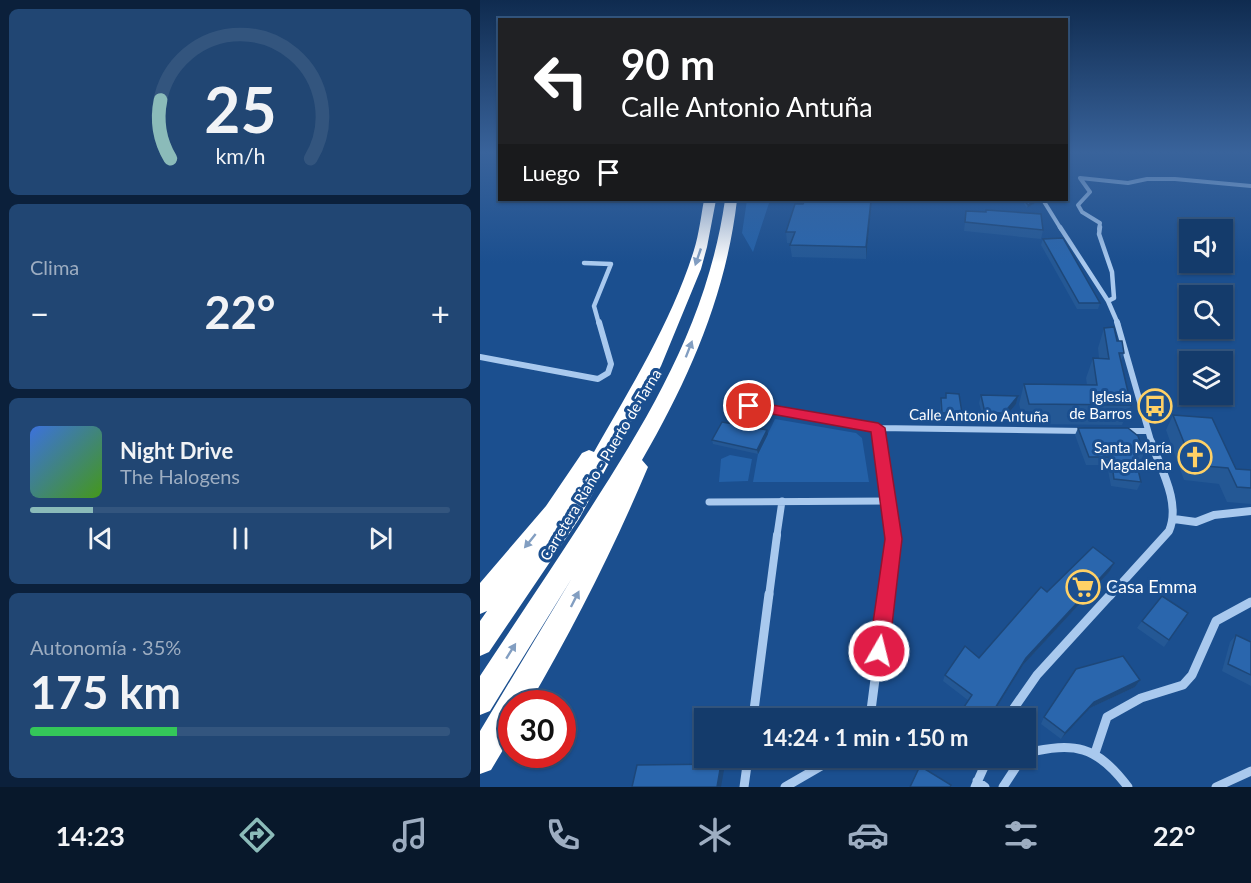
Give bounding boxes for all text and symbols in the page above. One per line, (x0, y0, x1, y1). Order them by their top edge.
text: 90 m (621, 39, 715, 89)
icon: left (522, 42, 600, 120)
text: 25 (204, 71, 276, 146)
text: Calle Antonio Antuña (621, 90, 873, 123)
text: km/h (215, 143, 265, 169)
icon: arrive (592, 156, 625, 189)
text: Luego (522, 159, 580, 186)
map controls (1179, 219, 1233, 405)
button: sound (1179, 219, 1233, 273)
one-way arrow (692, 248, 702, 266)
text: Clima (30, 255, 79, 279)
text: 22° (205, 285, 275, 339)
button: search (1179, 285, 1233, 339)
text: − (30, 293, 49, 333)
text: + (431, 293, 450, 333)
one-way arrow (685, 340, 694, 358)
button: layers (1179, 351, 1233, 405)
street label: Carretera Riaño - Puerto de Tarna (536, 365, 665, 564)
pin (723, 380, 774, 431)
place label: Iglesia de Barros (1069, 387, 1132, 422)
bus stop icon: Iglesia de Barros (1137, 388, 1173, 424)
icon: arrive (732, 389, 765, 422)
street label: Calle Antonio Antuña (909, 405, 1049, 425)
text: Night Drive (120, 437, 233, 464)
place label: Santa María Magdalena (1094, 438, 1172, 473)
church icon: Santa María Magdalena (1177, 439, 1213, 475)
text: The Halogens (120, 464, 240, 488)
icon: previous (84, 522, 117, 555)
icon: pause (224, 522, 257, 555)
icon: next (364, 522, 397, 555)
one-way arrow (525, 533, 537, 548)
supermarket icon: Casa Emma (1065, 569, 1101, 605)
place label: Casa Emma (1106, 575, 1197, 597)
one-way arrow (570, 590, 580, 607)
position arrow (847, 619, 911, 683)
text: Autonomía · 35% (30, 635, 181, 659)
one-way arrow (506, 643, 517, 660)
text: 175 km (30, 665, 181, 719)
speed limit sign: 30 (498, 690, 576, 768)
text: 14:24 · 1 min · 150 m (762, 724, 968, 751)
icon: directions (236, 814, 278, 856)
icon: music (389, 814, 431, 856)
icon: phone (542, 814, 584, 856)
icon: climate (694, 814, 736, 856)
icon: car (847, 814, 889, 856)
icon: filters (1000, 814, 1042, 856)
text: 14:23 (55, 819, 125, 852)
text: 22° (1153, 819, 1195, 852)

